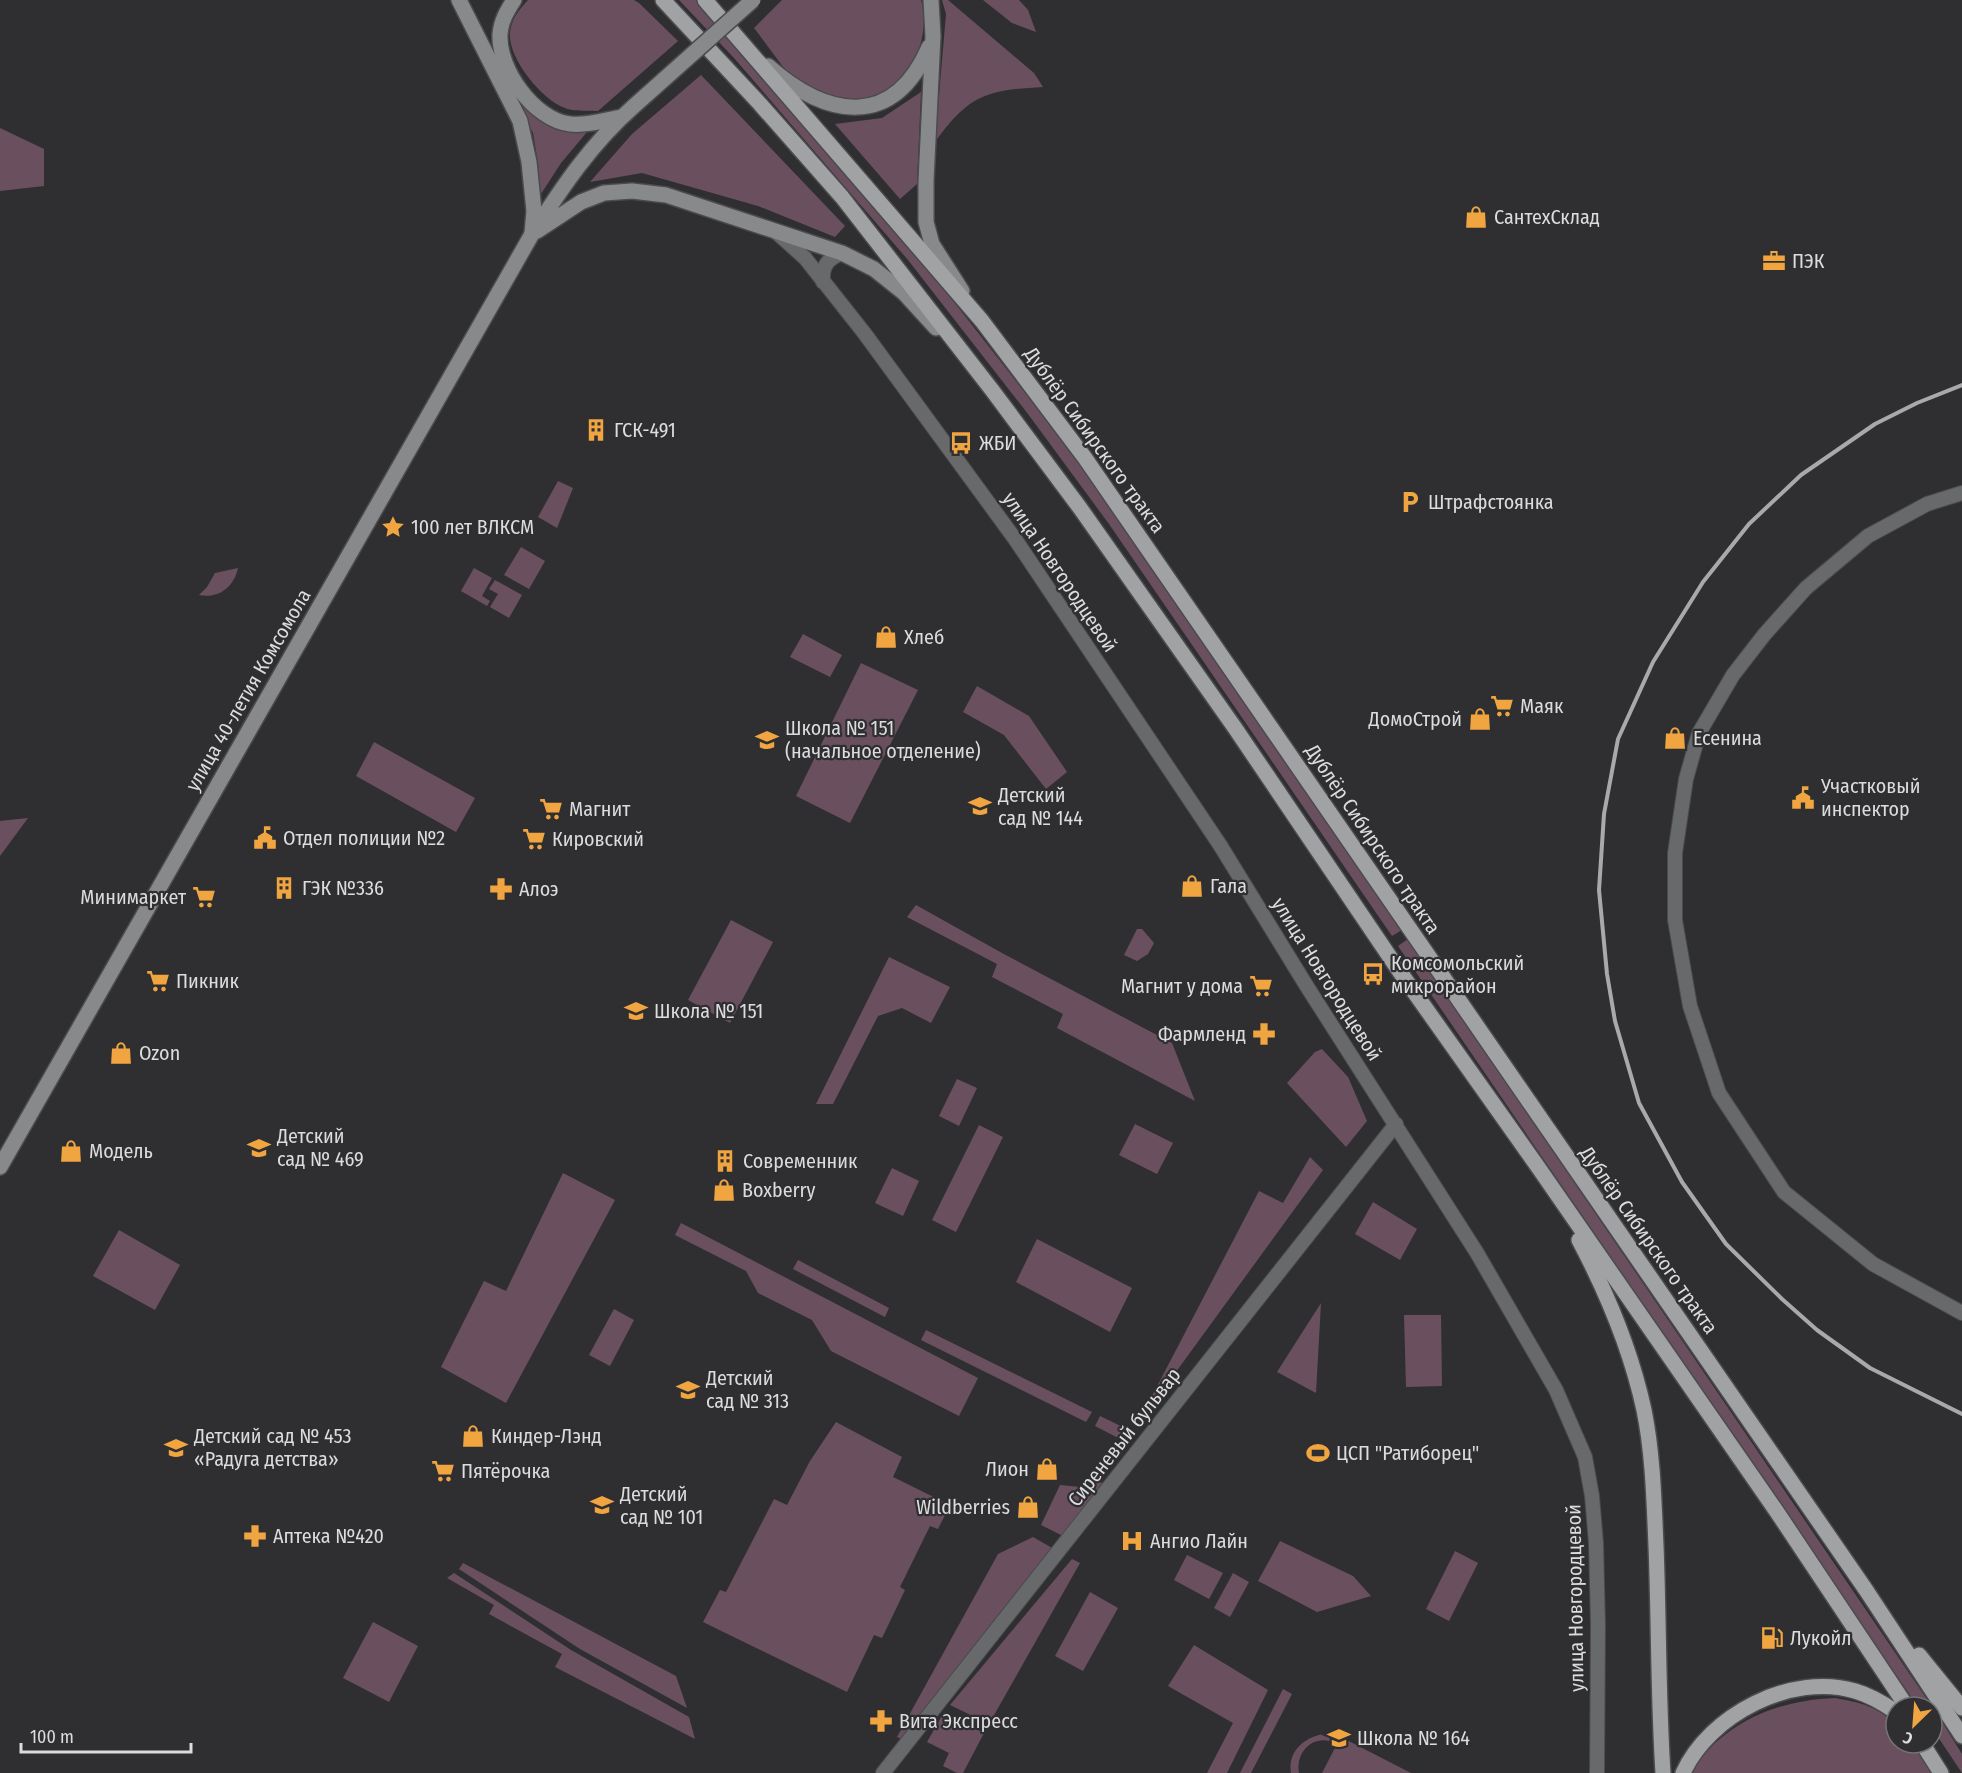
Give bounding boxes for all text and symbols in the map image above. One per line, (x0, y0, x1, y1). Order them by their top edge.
shop icon: СантехСклад (1463, 204, 1489, 230)
place label: СантехСклад (1494, 205, 1600, 229)
office icon: ПЭК (1761, 248, 1787, 274)
place label: ПЭК (1792, 249, 1825, 273)
street label: Дублёр Сибирского тракта (1019, 342, 1170, 538)
building icon: ГСК-491 (583, 417, 609, 443)
place label: ГСК-491 (614, 418, 676, 442)
bus stop icon: ЖБИ (948, 430, 974, 456)
place label: ЖБИ (979, 431, 1016, 455)
street label: улица Новгородцевой (998, 487, 1122, 657)
parking icon: Штрафстоянка (1397, 489, 1423, 515)
place label: Штрафстоянка (1428, 490, 1554, 514)
place icon: 100 лет ВЛКСМ (380, 514, 406, 540)
place label: 100 лет ВЛКСМ (411, 515, 534, 539)
street label: улица 40-летия Комсомола (180, 585, 316, 795)
shop icon: Хлеб (873, 624, 899, 650)
place label: Хлеб (904, 625, 944, 649)
supermarket icon: Маяк (1489, 693, 1515, 719)
place label: Маяк (1520, 694, 1564, 718)
shop icon: ДомоСтрой (1467, 706, 1493, 732)
place label: ДомоСтрой (1368, 707, 1462, 731)
place label: Школа № 151 (начальное отделение) (785, 716, 981, 763)
shop icon: Есенина (1662, 725, 1688, 751)
place label: Есенина (1693, 726, 1762, 750)
school or university icon: Школа № 151 (начальное отделение) (754, 727, 780, 753)
street label: Дублёр Сибирского тракта (1300, 739, 1446, 938)
place label: Участковый инспектор (1820, 774, 1920, 821)
place label: Детский сад № 144 (997, 783, 1083, 830)
public building icon: Участковый инспектор (1790, 785, 1816, 811)
school or university icon: Детский сад № 144 (967, 793, 993, 819)
supermarket icon: Магнит (538, 796, 564, 822)
place label: Магнит (569, 797, 631, 821)
public building icon: Отдел полиции №2 (252, 825, 278, 851)
place label: Отдел полиции №2 (283, 826, 445, 850)
supermarket icon: Кировский (521, 826, 547, 852)
place label: Кировский (552, 827, 644, 851)
shop icon: Гала (1179, 873, 1205, 899)
place label: Гала (1210, 874, 1247, 898)
building icon: ГЭК №336 (271, 875, 297, 901)
place label: ГЭК №336 (302, 876, 384, 900)
pharmacy icon: Алоэ (488, 876, 514, 902)
place label: Алоэ (519, 877, 559, 901)
supermarket icon: Минимаркет (191, 884, 217, 910)
place label: Минимаркет (80, 885, 187, 909)
street label: улица Новгородцевой (1267, 893, 1387, 1065)
place label: Комсомольский микрорайон (1391, 951, 1524, 998)
bus stop icon: Комсомольский микрорайон (1360, 961, 1386, 987)
supermarket icon: Пикник (145, 968, 171, 994)
place label: Пикник (176, 969, 240, 993)
supermarket icon: Магнит у дома (1248, 973, 1274, 999)
place label: Магнит у дома (1121, 974, 1243, 998)
school or university icon: Школа № 151 (623, 998, 649, 1024)
place label: Школа № 151 (654, 999, 763, 1023)
pharmacy icon: Фармленд (1251, 1021, 1277, 1047)
place label: Фармленд (1158, 1022, 1246, 1046)
shop icon: Ozon (108, 1040, 134, 1066)
place label: Ozon (139, 1041, 180, 1065)
place label: Детский сад № 469 (276, 1124, 364, 1171)
school or university icon: Детский сад № 469 (246, 1135, 272, 1161)
shop icon: Модель (58, 1138, 84, 1164)
place label: Модель (89, 1139, 153, 1163)
street label: Дублёр Сибирского тракта (1574, 1141, 1723, 1339)
building icon: Современник (712, 1148, 738, 1174)
place label: Современник (743, 1149, 858, 1173)
shop icon: Boxberry (711, 1177, 737, 1203)
place label: Boxberry (742, 1178, 816, 1202)
street label: Сиреневый бульвар (1062, 1363, 1186, 1511)
place label: Детский сад № 313 (705, 1366, 789, 1413)
school or university icon: Детский сад № 313 (675, 1377, 701, 1403)
shop icon: Киндер-Лэнд (460, 1423, 486, 1449)
place label: Детский сад № 453 «Радуга детства» (193, 1424, 352, 1471)
place label: Киндер-Лэнд (491, 1424, 602, 1448)
school or university icon: Детский сад № 453 «Радуга детства» (163, 1435, 189, 1461)
sports icon: ЦСП "Ратиборец" (1305, 1440, 1331, 1466)
place label: ЦСП "Ратиборец" (1336, 1441, 1479, 1465)
shop icon: Лион (1034, 1456, 1060, 1482)
place label: Лион (985, 1457, 1029, 1481)
supermarket icon: Пятёрочка (430, 1458, 456, 1484)
place label: Пятёрочка (461, 1459, 550, 1483)
place label: Детский сад № 101 (619, 1482, 703, 1529)
school or university icon: Детский сад № 101 (589, 1492, 615, 1518)
shop icon: Wildberries (1015, 1494, 1041, 1520)
place label: Wildberries (916, 1495, 1010, 1519)
street label: улица Новгородцевой (1561, 1504, 1589, 1692)
pharmacy icon: Аптека №420 (242, 1523, 268, 1549)
place label: Аптека №420 (273, 1524, 384, 1548)
hospital icon: Ангио Лайн (1119, 1528, 1145, 1554)
place label: Ангио Лайн (1150, 1529, 1248, 1553)
fuel station icon: Лукойл (1759, 1625, 1785, 1651)
place label: Лукойл (1790, 1626, 1851, 1650)
north arrow (1884, 1695, 1944, 1755)
pharmacy icon: Вита Экспресс (868, 1708, 894, 1734)
place label: Вита Экспресс (899, 1709, 1018, 1733)
scale bar (21, 1716, 190, 1754)
school or university icon: Школа № 164 (1326, 1725, 1352, 1751)
text: 100 m (30, 1726, 74, 1748)
place label: Школа № 164 (1357, 1726, 1470, 1750)
text: С (1900, 1728, 1916, 1749)

